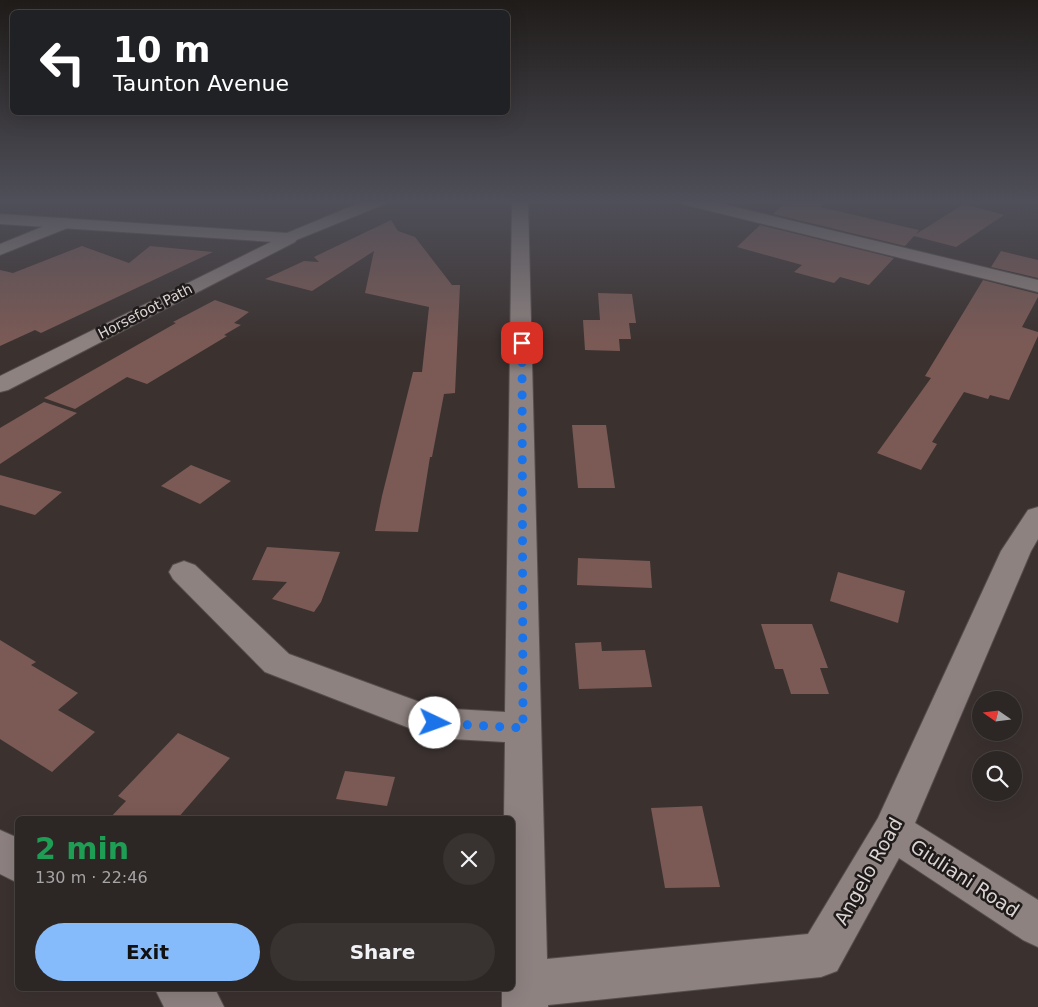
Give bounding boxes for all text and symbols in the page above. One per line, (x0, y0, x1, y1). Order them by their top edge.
icon: left (30, 30, 95, 95)
text: 10 m (113, 30, 210, 70)
text: Taunton Avenue (113, 71, 289, 96)
street label: Horsefoot Path (95, 280, 195, 342)
pin (501, 322, 543, 364)
icon: arrive (508, 329, 536, 357)
north arrow (972, 691, 1022, 741)
map controls (972, 691, 1022, 801)
position arrow (408, 696, 460, 748)
button: search (972, 751, 1022, 801)
street label: Angelo Road (829, 813, 907, 929)
text: 2 min (35, 831, 129, 866)
button: close (443, 833, 495, 885)
street label: Giuliani Road (906, 835, 1024, 921)
text: 130 m · 22:46 (35, 868, 148, 887)
button: Exit (35, 923, 260, 981)
button: Share (270, 923, 495, 981)

